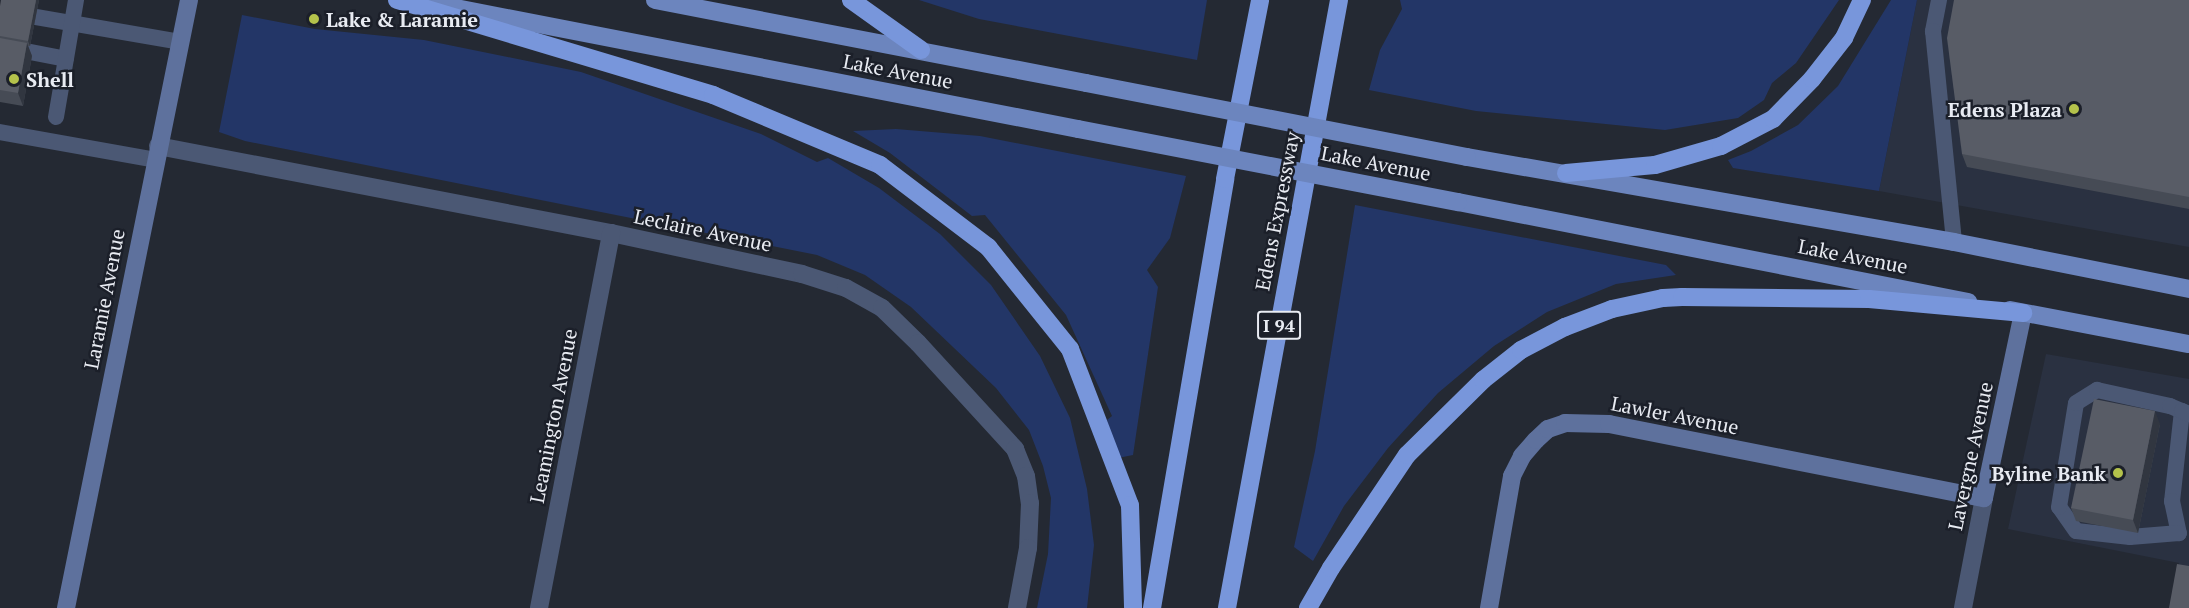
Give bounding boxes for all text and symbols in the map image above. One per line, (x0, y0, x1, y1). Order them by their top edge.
place label: Lake & Laramie (326, 7, 478, 31)
marker: Lake & Laramie (307, 12, 321, 26)
street label: Lake Avenue (841, 49, 955, 93)
place label: Shell (26, 67, 74, 91)
marker: Shell (7, 72, 21, 86)
place label: Edens Plaza (1948, 97, 2062, 121)
marker: Edens Plaza (2067, 102, 2081, 116)
street label: Edens Expressway (1250, 130, 1304, 292)
street label: Lake Avenue (1319, 141, 1433, 185)
street label: Leclaire Avenue (632, 204, 774, 256)
street label: Laramie Avenue (79, 227, 129, 371)
street label: Lake Avenue (1796, 234, 1910, 278)
road number: I 94 (1256, 310, 1302, 340)
street label: Leamington Avenue (524, 327, 582, 505)
street label: Lavergne Avenue (1943, 379, 1997, 533)
street label: Lawler Avenue (1609, 391, 1741, 439)
place label: Byline Bank (1992, 461, 2106, 485)
marker: Byline Bank (2111, 466, 2125, 480)

